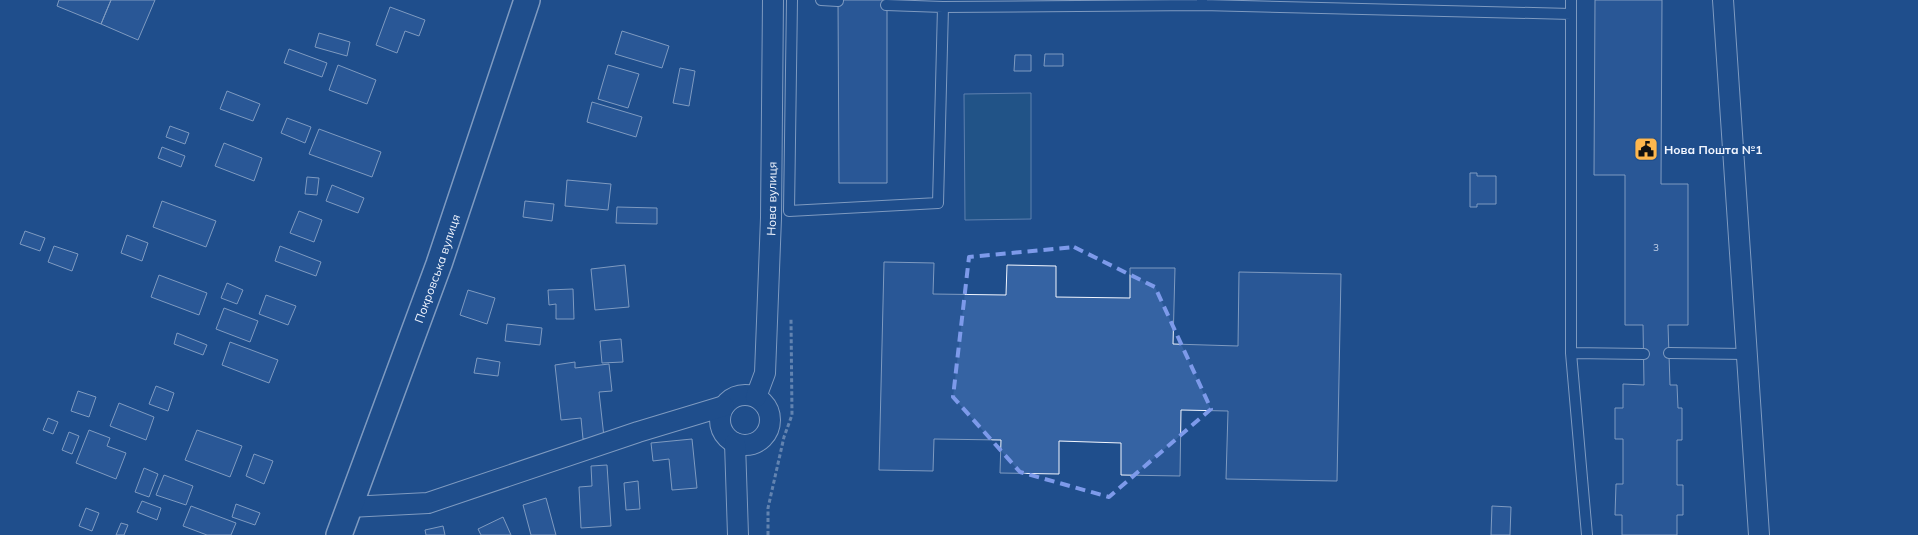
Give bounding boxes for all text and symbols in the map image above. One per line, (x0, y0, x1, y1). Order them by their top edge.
public building icon: Нова Пошта №1 (1633, 136, 1659, 162)
place label: Нова Пошта №1 (1664, 142, 1762, 157)
street label: Нова вулиця (763, 162, 779, 236)
street label: Покровська вулиця (411, 212, 463, 325)
house number: 3 (1653, 241, 1659, 254)

